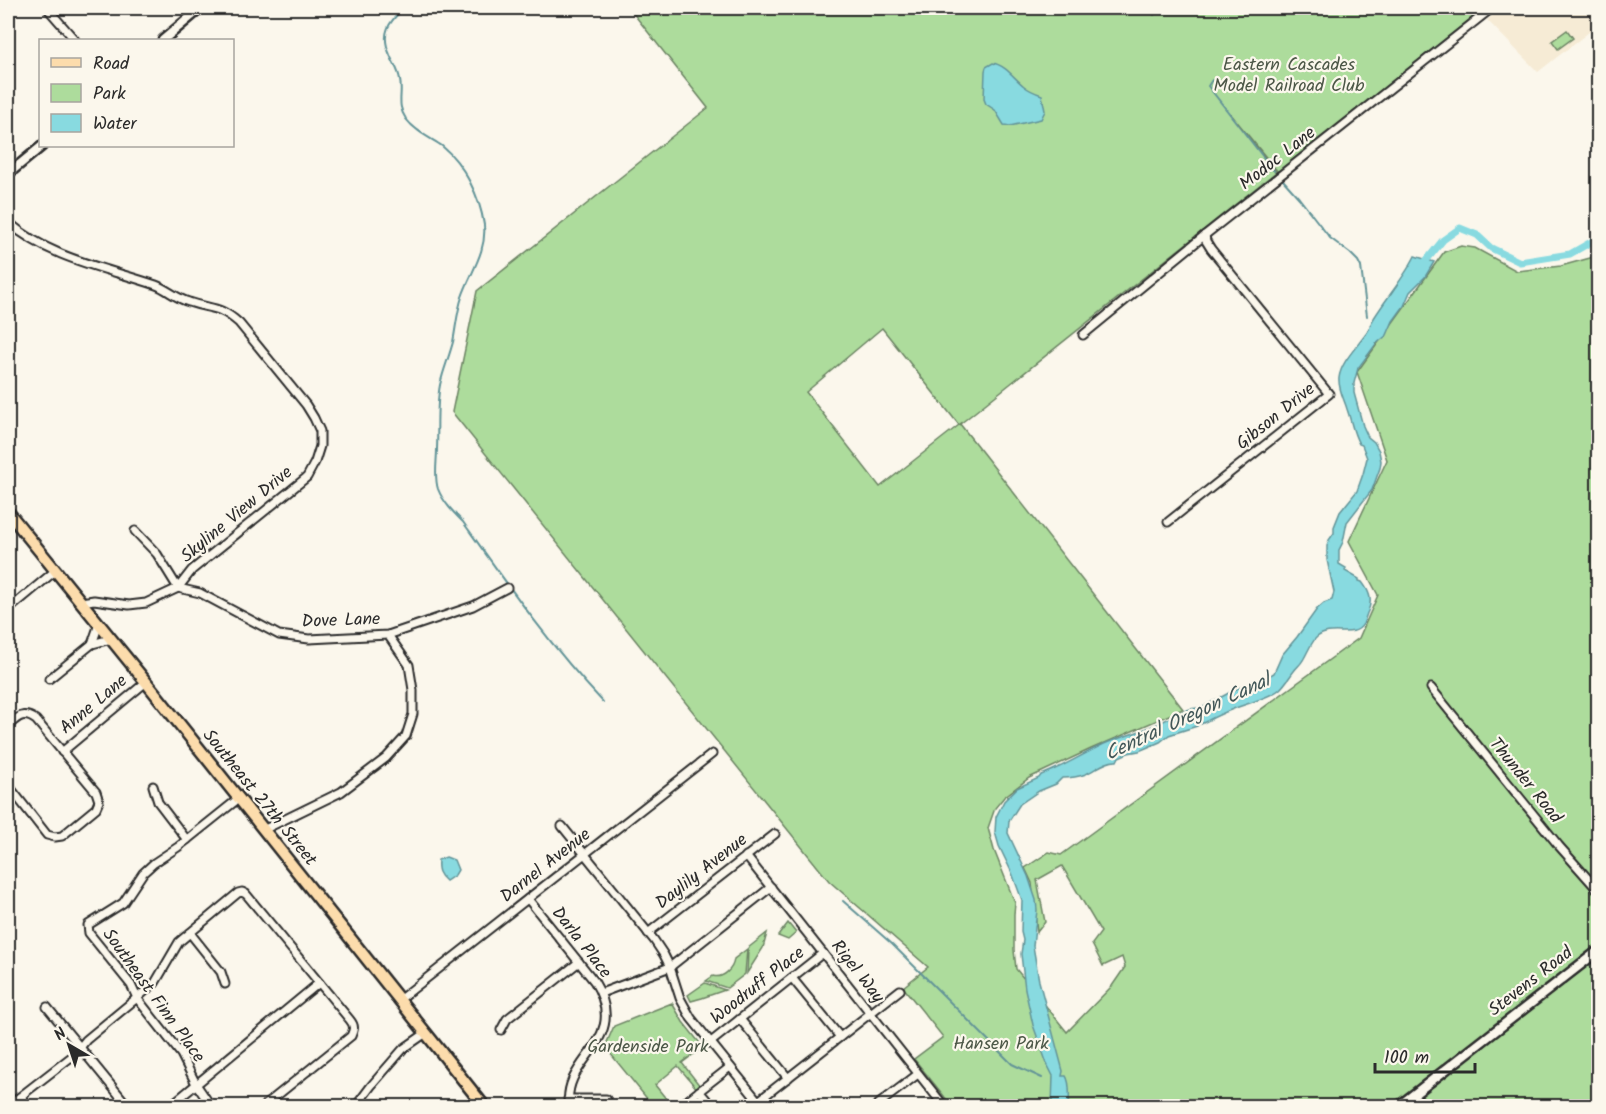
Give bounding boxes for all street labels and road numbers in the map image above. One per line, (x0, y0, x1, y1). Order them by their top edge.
street label: Modoc Lane (1233, 120, 1323, 198)
street label: Gibson Drive (1230, 376, 1322, 458)
street label: Skyline View Drive (174, 459, 300, 571)
street label: Dove Lane (301, 605, 381, 637)
street label: Anne Lane (53, 668, 135, 742)
street label: Southeast 27th Street (194, 723, 324, 874)
street label: Thunder Road (1481, 732, 1570, 831)
street label: Darnel Avenue (494, 821, 598, 911)
street label: Daylily Avenue (650, 827, 754, 917)
street label: Darla Place (543, 901, 619, 985)
street label: Southeast Finn Place (94, 923, 212, 1069)
street label: Rigel Way (823, 934, 892, 1011)
street label: Stevens Road (1482, 939, 1580, 1024)
street label: Woodruff Place (704, 940, 812, 1032)

